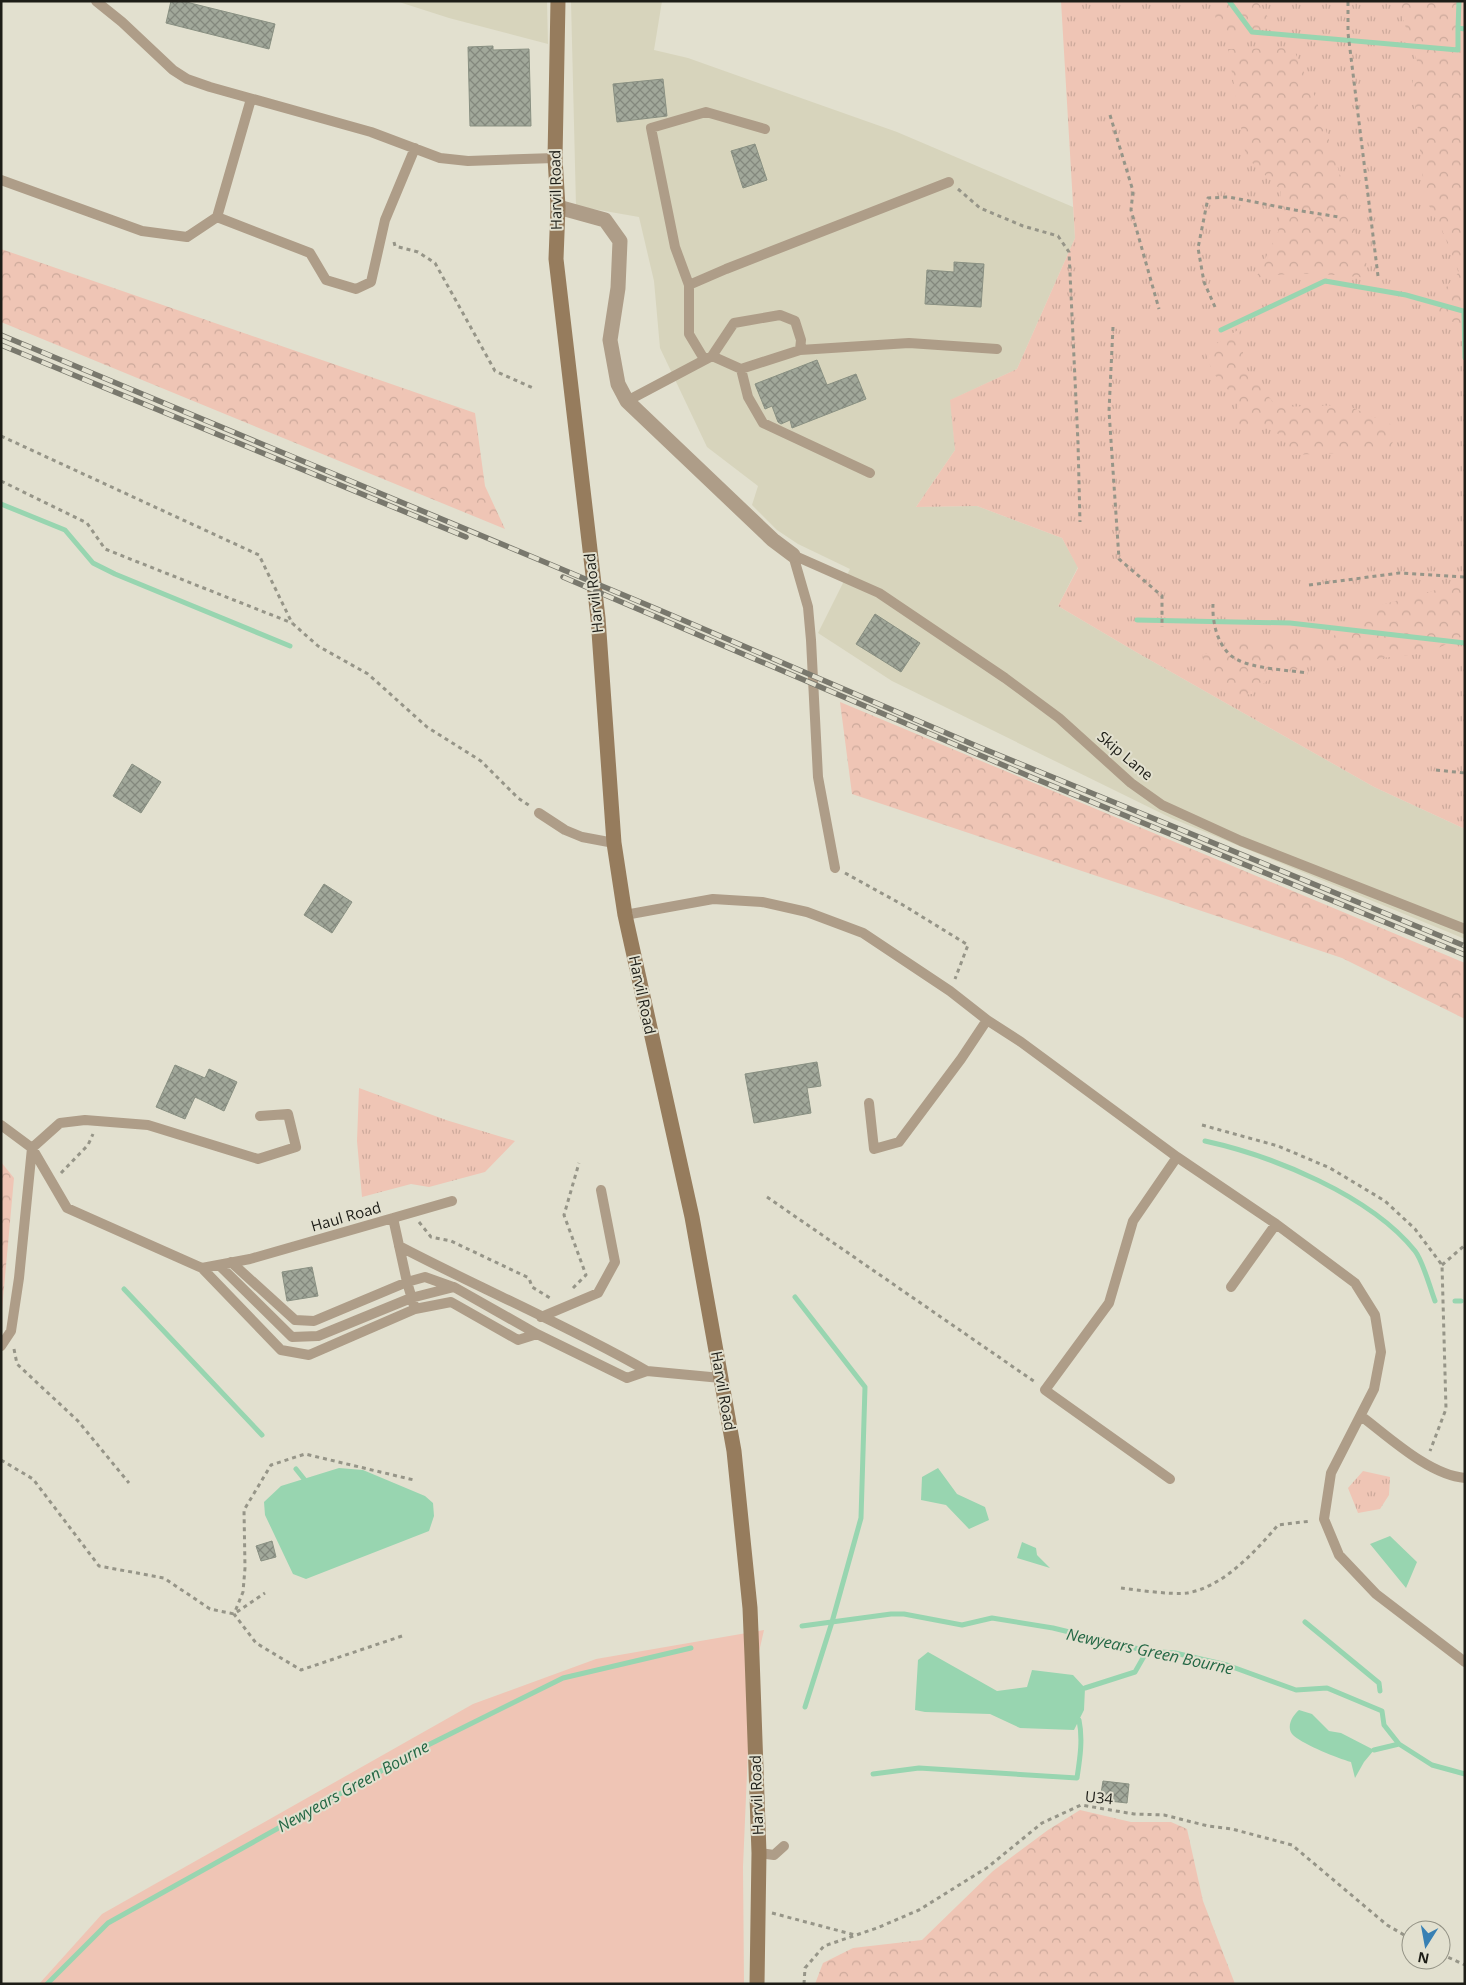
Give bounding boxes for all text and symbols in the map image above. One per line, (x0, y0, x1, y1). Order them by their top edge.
street label: Harvil Road (544, 150, 566, 230)
street label: Harvil Road (579, 552, 607, 634)
street label: Skip Lane (1094, 726, 1158, 784)
street label: Harvil Road (625, 953, 661, 1036)
street label: Haul Road (308, 1196, 383, 1236)
street label: Harvil Road (707, 1350, 741, 1432)
water label: Newyears Green Bourne (1064, 1623, 1236, 1679)
water label: Newyears Green Bourne (273, 1735, 433, 1837)
street label: Harvil Road (745, 1755, 767, 1836)
street label: U34 (1084, 1786, 1115, 1808)
north arrow (1401, 1920, 1451, 1970)
text: N (1416, 1948, 1431, 1969)

